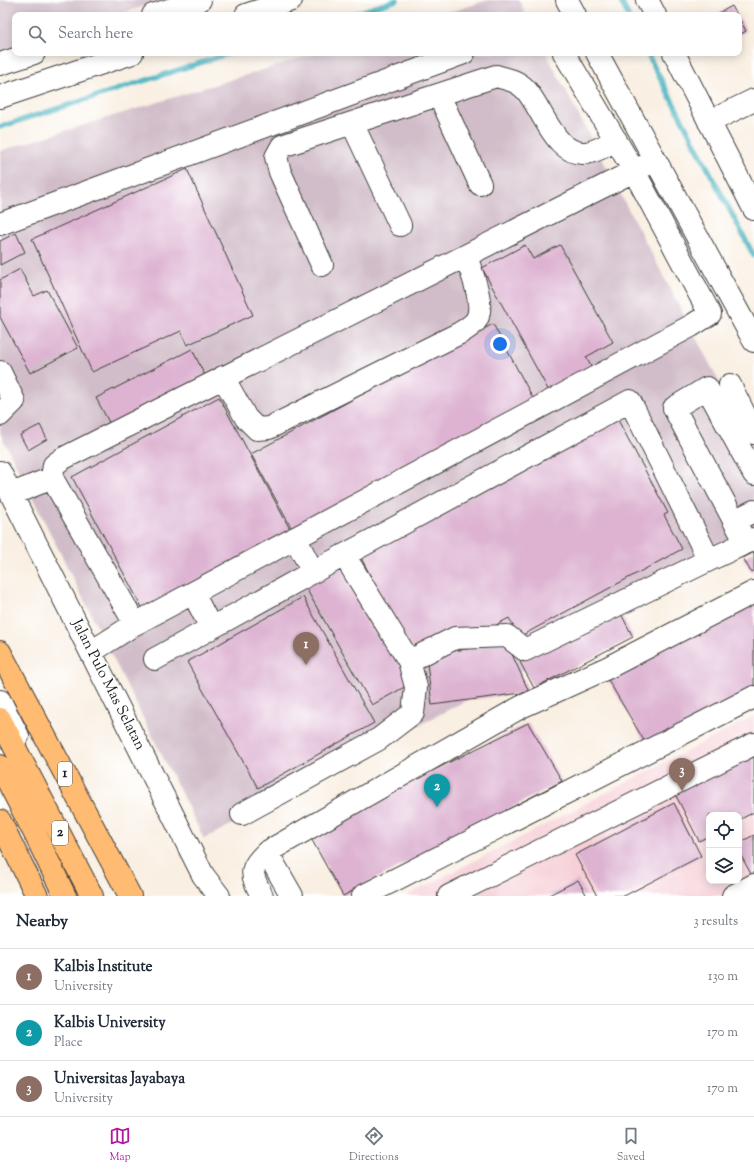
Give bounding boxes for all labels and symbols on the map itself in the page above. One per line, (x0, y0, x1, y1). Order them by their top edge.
your location (490, 334, 510, 354)
street label: Jalan Pulo Mas Selatan (65, 615, 150, 754)
pin: 1 (293, 632, 319, 665)
pin: 3 (669, 758, 695, 791)
road number: 1 (58, 762, 72, 786)
pin: 2 (424, 774, 450, 807)
road number: 2 (52, 821, 68, 845)

